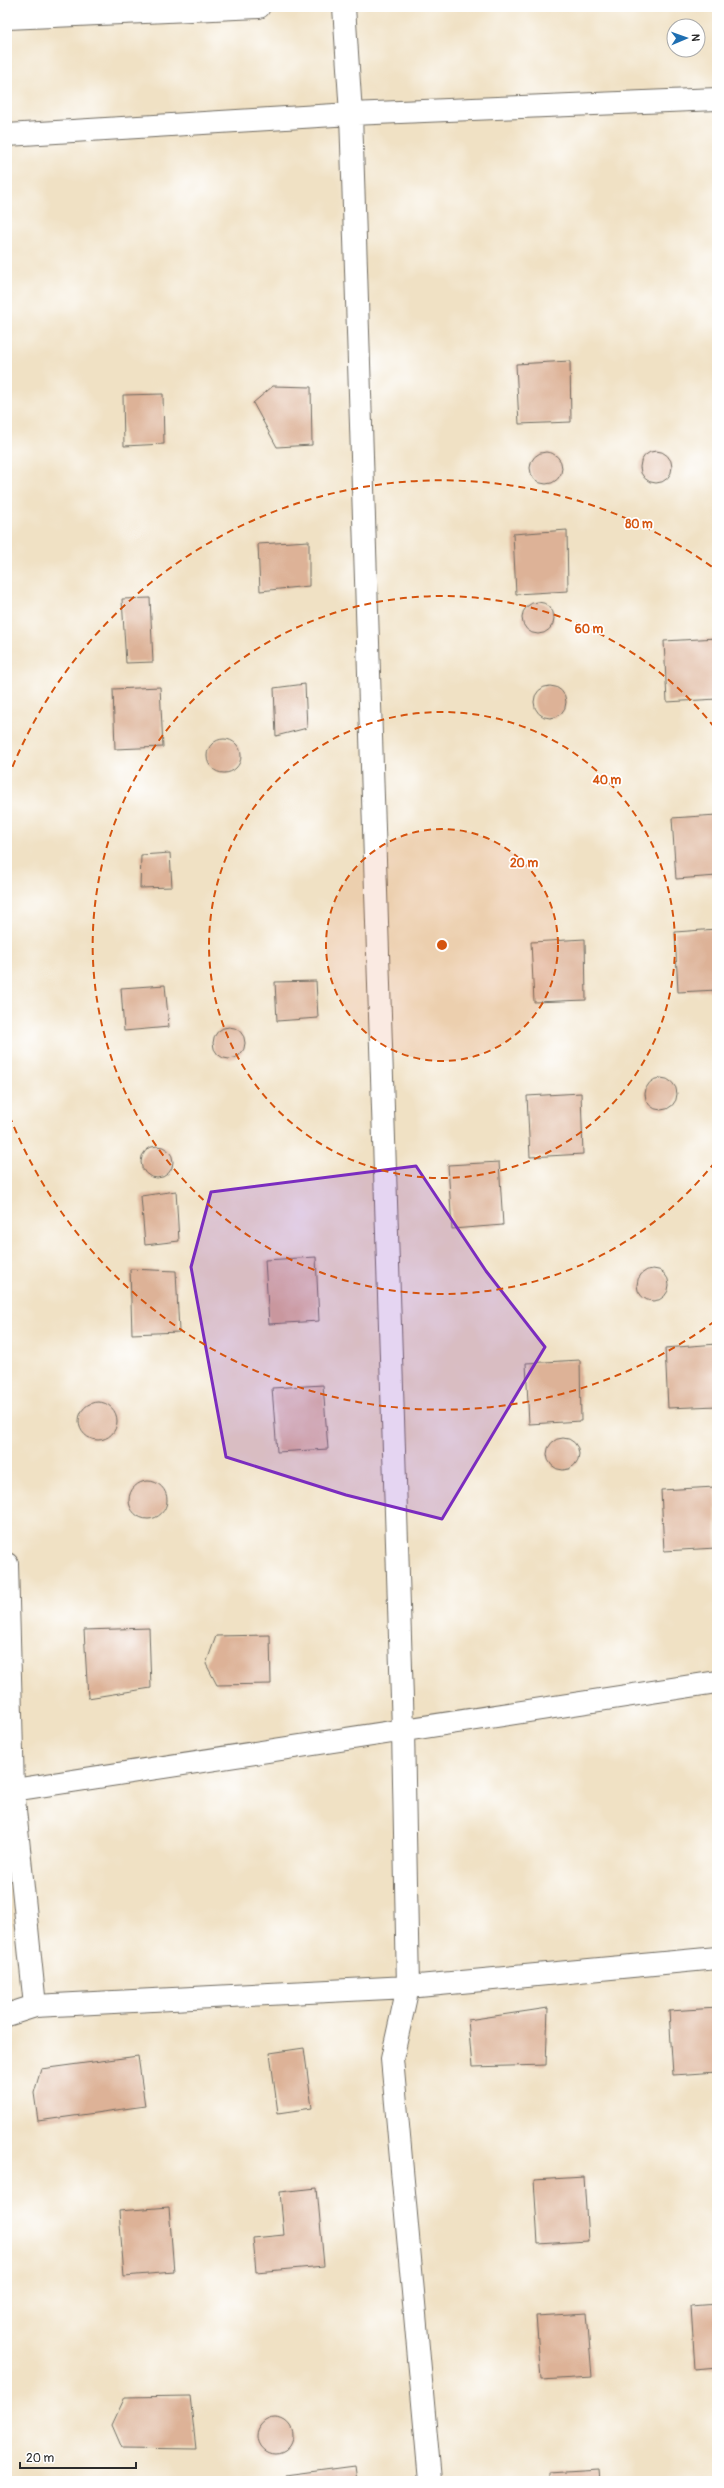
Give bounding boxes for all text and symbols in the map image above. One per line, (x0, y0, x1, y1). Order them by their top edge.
north arrow (666, 18, 706, 58)
text: N (689, 34, 702, 42)
text: 80 m (625, 517, 653, 532)
text: 60 m (575, 622, 604, 637)
text: 40 m (592, 773, 622, 788)
text: 20 m (510, 856, 538, 871)
centre of rings (435, 938, 449, 952)
scale bar (20, 2444, 136, 2470)
text: 20 m (26, 2451, 55, 2466)

